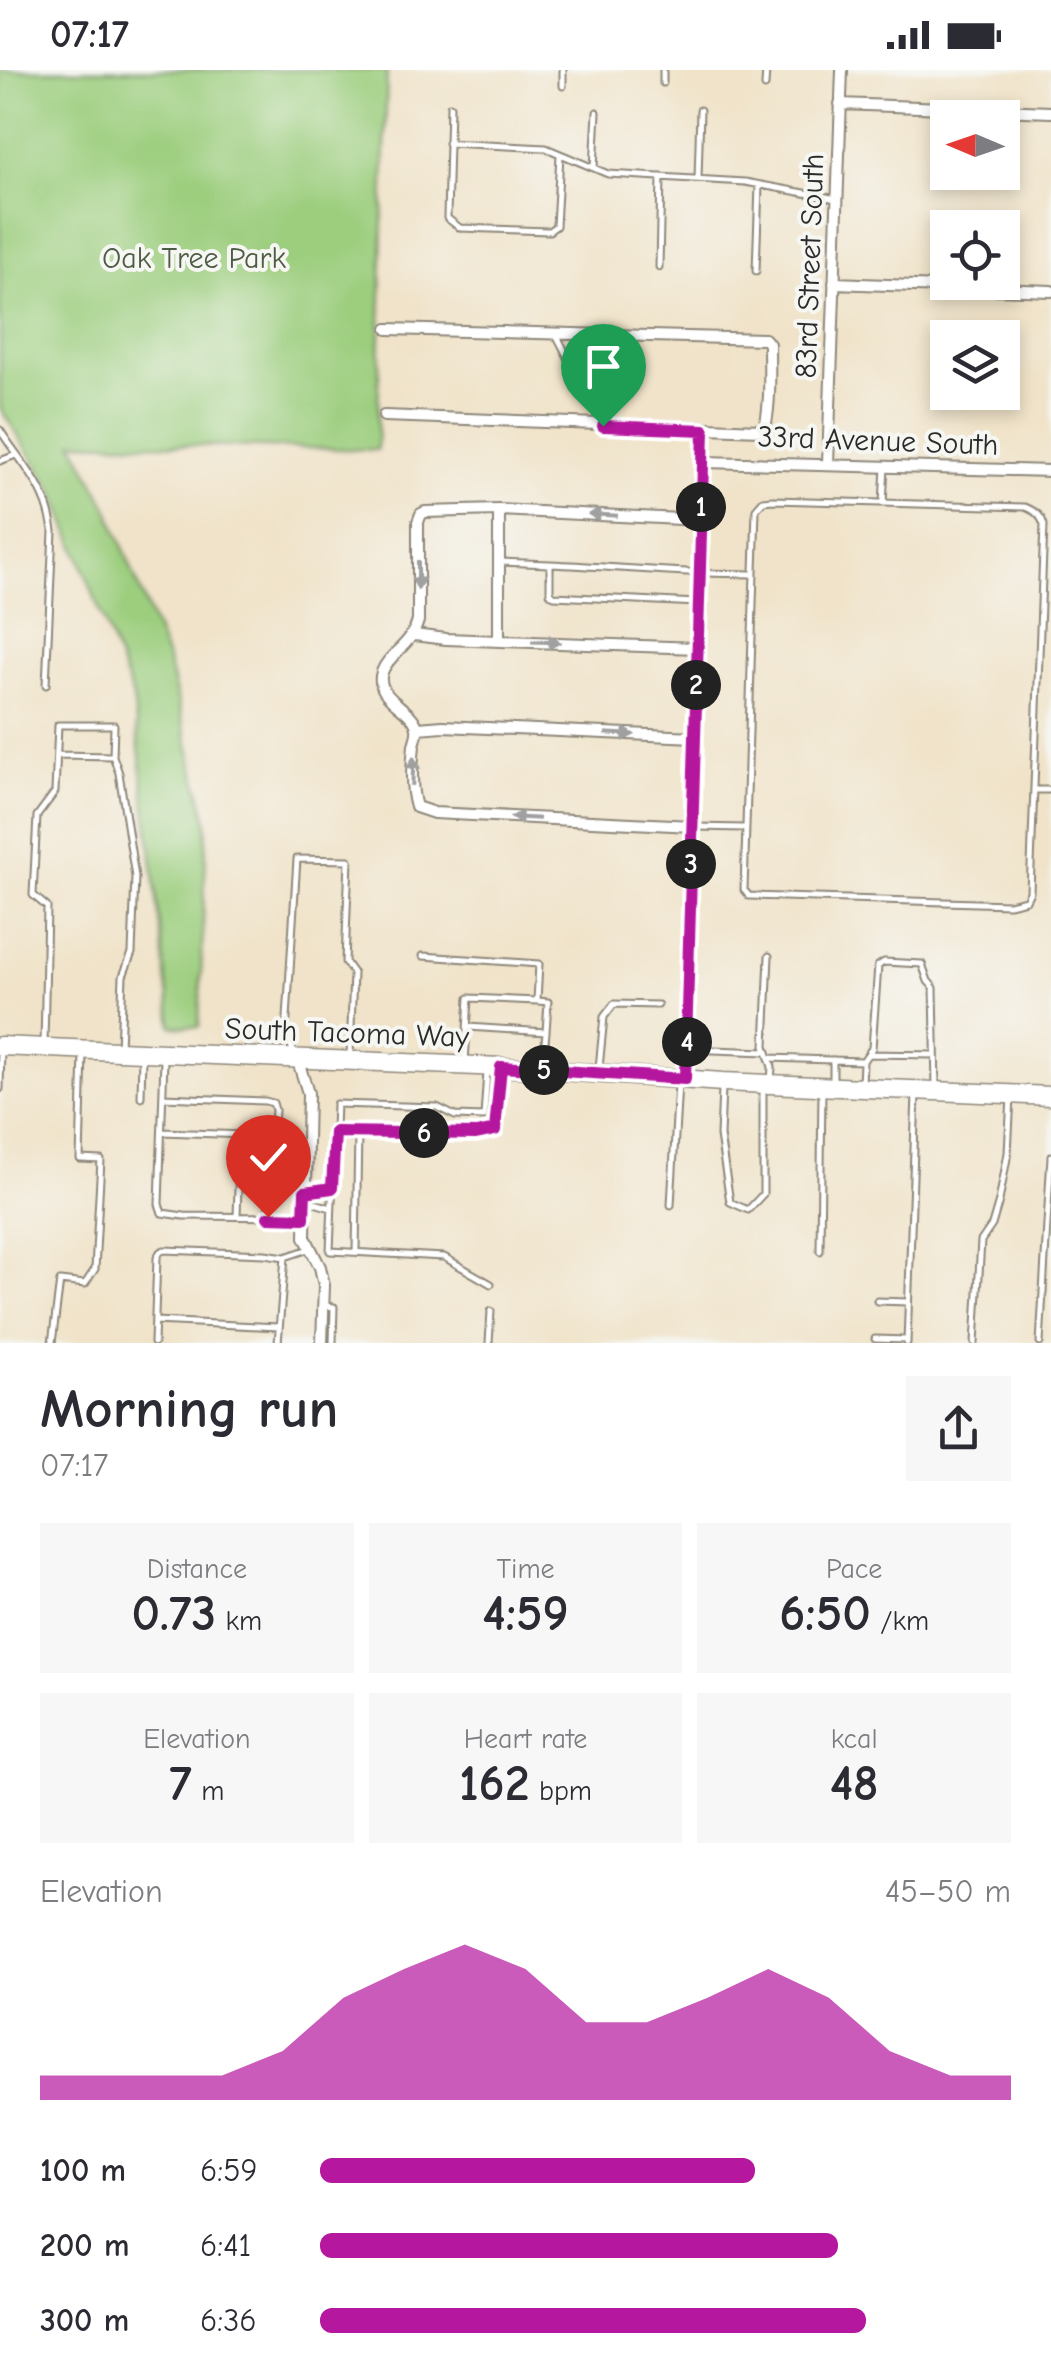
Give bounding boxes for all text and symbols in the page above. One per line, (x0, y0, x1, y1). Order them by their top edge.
text: 07:17 (50, 13, 129, 57)
north arrow (930, 100, 1020, 190)
map controls (930, 100, 1020, 410)
street label: 83rd Street South (789, 153, 831, 379)
button: locate (930, 210, 1020, 300)
park label: Oak Tree Park (102, 241, 286, 276)
button: layers (930, 320, 1020, 410)
pin (561, 324, 646, 427)
icon: arrive (576, 339, 631, 394)
street label: 33rd Avenue South (757, 419, 999, 463)
pin: 1 (676, 482, 726, 532)
text: 1 (695, 491, 707, 523)
one-way arrow (587, 507, 619, 523)
one-way arrow (410, 559, 426, 591)
one-way arrow (530, 634, 562, 650)
pin: 2 (671, 660, 721, 710)
text: 2 (689, 669, 703, 701)
one-way arrow (604, 726, 636, 742)
one-way arrow (405, 754, 421, 786)
one-way arrow (509, 809, 541, 825)
pin: 3 (666, 839, 716, 889)
text: 3 (684, 848, 698, 880)
street label: South Tacoma Way (224, 1011, 470, 1055)
pin: 4 (662, 1017, 712, 1067)
text: 4 (680, 1026, 694, 1058)
pin: 5 (519, 1045, 569, 1095)
text: 5 (537, 1054, 551, 1086)
pin: 6 (399, 1108, 449, 1158)
pin (226, 1115, 311, 1218)
text: 6 (417, 1117, 431, 1149)
icon: check (241, 1130, 296, 1185)
button: share (906, 1376, 1011, 1481)
text: Morning run (40, 1377, 338, 1441)
text: 07:17 (40, 1447, 108, 1484)
text: Distance (147, 1553, 247, 1585)
text: Time (496, 1553, 555, 1585)
text: Pace (826, 1553, 882, 1585)
text: 0.73 (131, 1585, 216, 1643)
text: 4:59 (482, 1585, 569, 1643)
text: 6:50 (779, 1585, 871, 1643)
text: km (216, 1605, 262, 1637)
text: /km (871, 1605, 929, 1637)
text: Elevation (143, 1723, 250, 1755)
text: Heart rate (464, 1723, 587, 1755)
text: kcal (831, 1723, 878, 1755)
text: 7 (169, 1755, 192, 1813)
text: 162 (459, 1755, 530, 1813)
text: 48 (830, 1755, 879, 1813)
text: m (192, 1775, 224, 1807)
text: bpm (530, 1775, 592, 1807)
text: Elevation (40, 1873, 163, 1910)
text: 45–50 m (885, 1873, 1011, 1910)
text: 100 m (40, 2152, 126, 2189)
text: 6:59 (200, 2152, 257, 2189)
text: 200 m (40, 2227, 129, 2264)
text: 6:41 (200, 2227, 251, 2264)
text: 300 m (40, 2302, 129, 2339)
text: 6:36 (200, 2302, 257, 2339)

